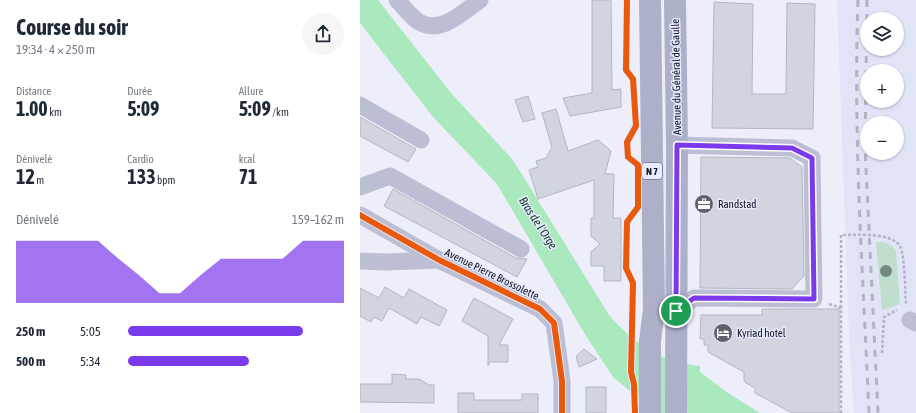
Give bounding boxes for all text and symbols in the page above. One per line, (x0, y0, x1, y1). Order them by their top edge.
map controls (860, 12, 904, 160)
button: layers (860, 12, 904, 56)
button: share (302, 13, 344, 55)
text: Course du soir (16, 14, 128, 40)
street label: Avenue du Général de Gaulle (669, 19, 683, 135)
text: 19:34 · 4 × 250 m (16, 42, 95, 57)
button: + (860, 64, 904, 108)
text: Distance (16, 85, 51, 97)
text: Durée (127, 85, 152, 97)
text: Allure (239, 85, 263, 97)
text: 1.00 (16, 97, 48, 120)
text: 5:09 (127, 97, 160, 120)
text: 5:09 (239, 97, 271, 120)
text: km (48, 106, 62, 118)
text: /km (271, 106, 289, 118)
button: − (860, 116, 904, 160)
text: Dénivelé (16, 153, 52, 165)
text: Cardio (127, 153, 154, 165)
text: kcal (239, 153, 255, 165)
road number: N 7 (642, 163, 662, 179)
text: 12 (16, 165, 35, 188)
text: 133 (127, 165, 156, 188)
text: 71 (239, 165, 257, 188)
text: m (35, 174, 44, 186)
text: bpm (156, 174, 175, 186)
office icon: Randstad (693, 193, 715, 215)
water label: Bras de l'Orge (516, 194, 560, 252)
place label: Randstad (718, 198, 757, 210)
text: Dénivelé (16, 212, 59, 227)
text: 159–162 m (292, 212, 344, 227)
street label: Avenue Pierre Brossolette (443, 246, 541, 302)
pin (659, 294, 693, 328)
icon: arrive (665, 300, 687, 322)
hotel icon: Kyriad hotel (712, 322, 734, 344)
text: 250 m (16, 324, 45, 339)
text: 5:05 (80, 324, 101, 339)
place label: Kyriad hotel (737, 327, 786, 339)
text: 500 m (16, 354, 45, 369)
text: 5:34 (80, 354, 101, 369)

